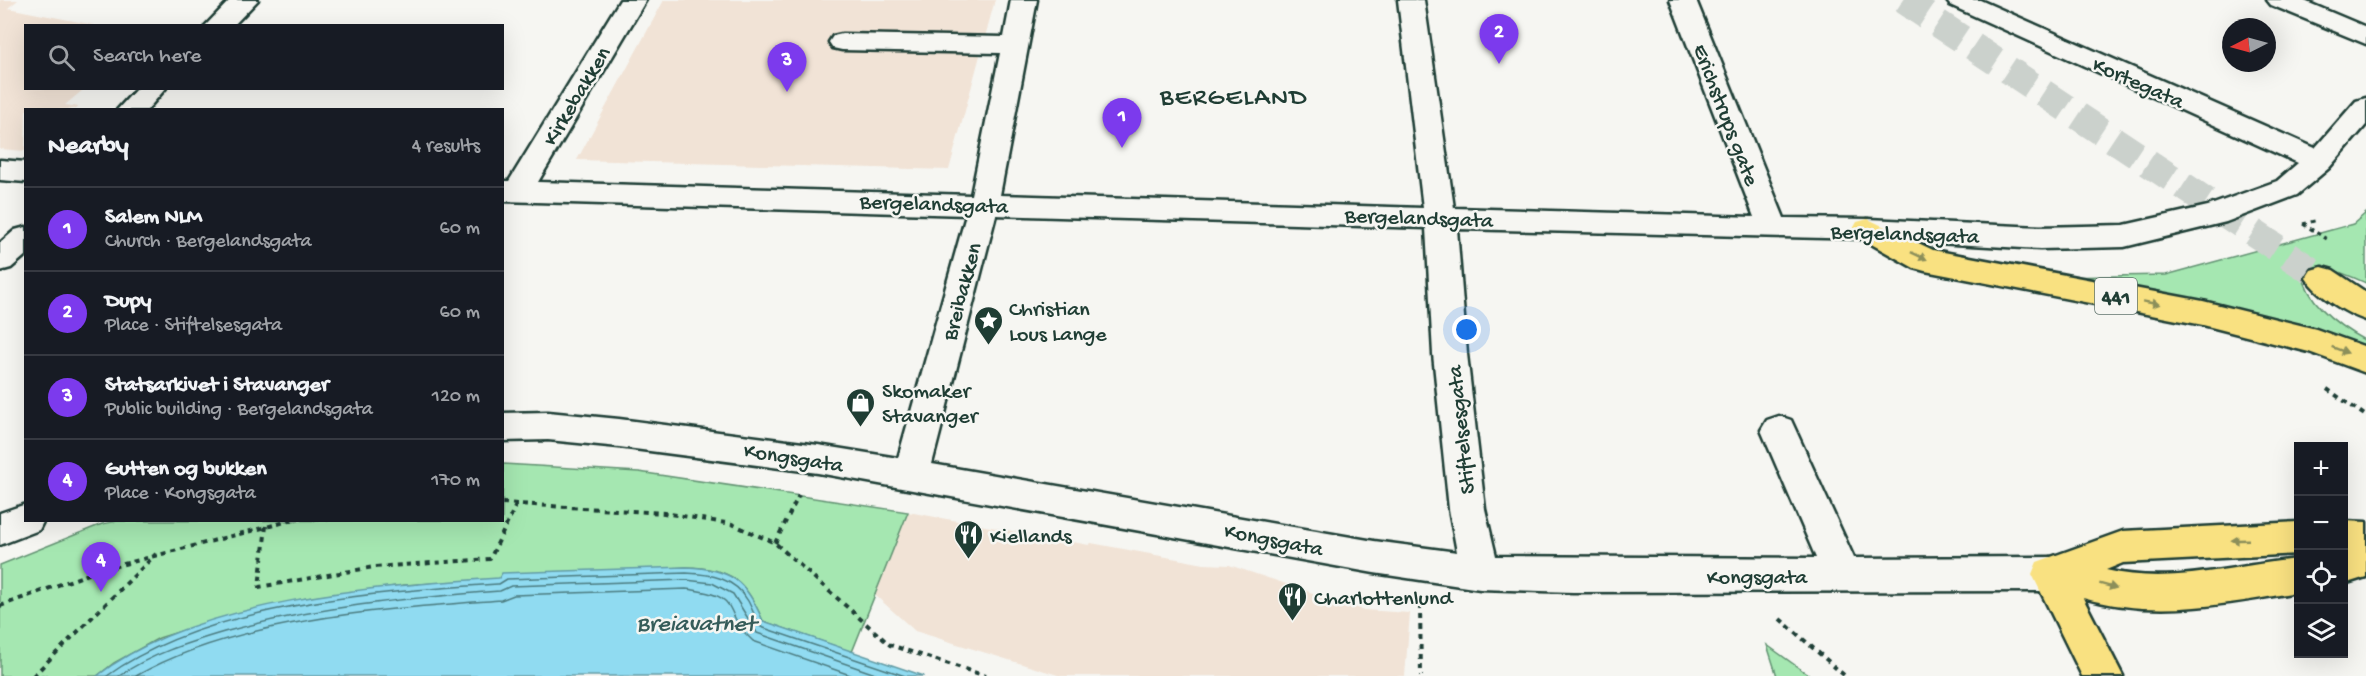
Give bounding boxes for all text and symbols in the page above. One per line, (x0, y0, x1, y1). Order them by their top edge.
pin: 2 (1480, 14, 1518, 64)
north arrow (2222, 18, 2276, 72)
search box (24, 24, 504, 90)
icon: search (45, 41, 78, 74)
street label: Erichstrups gate (1685, 41, 1764, 191)
street label: Kirkebakken (539, 42, 618, 151)
pin: 3 (768, 42, 806, 92)
text: Search here (93, 44, 201, 70)
street label: Kortegata (2088, 53, 2188, 117)
district label: BERGELAND (1159, 84, 1308, 115)
pin: 1 (1102, 98, 1142, 148)
text: Nearby (48, 132, 129, 163)
text: 4 results (412, 136, 480, 159)
street label: Bergelandsgata (858, 190, 1009, 222)
street label: Bergelandsgata (1343, 204, 1494, 236)
text: Salem NLM (105, 205, 202, 231)
text: 1 (63, 218, 72, 241)
text: 60 m (440, 218, 480, 241)
street label: Bergelandsgata (1829, 220, 1980, 252)
text: Church · Bergelandsgata (105, 231, 312, 254)
street label: Breibakken (938, 240, 990, 345)
one-way arrow (1911, 252, 1928, 261)
road number: 441 (2095, 278, 2137, 314)
text: Dupy (105, 289, 151, 315)
place label: Christian Lous Lange (1009, 298, 1107, 349)
one-way arrow (2142, 299, 2161, 308)
text: 2 (63, 302, 72, 325)
text: 60 m (440, 302, 480, 325)
place icon: Christian Lous Lange (972, 304, 1004, 346)
text: Place · Stiftelsesgata (105, 315, 282, 338)
your location (1452, 315, 1481, 344)
one-way arrow (2332, 345, 2350, 355)
street label: Stiftelsesgata (1443, 363, 1483, 495)
text: Statsarkivet i Stavanger (105, 373, 329, 399)
place label: Skomaker Stavanger (882, 380, 980, 431)
text: 3 (62, 386, 73, 409)
text: 120 m (432, 386, 480, 409)
shop icon: Skomaker Stavanger (845, 386, 877, 428)
text: Public building · Bergelandsgata (105, 399, 373, 422)
street label: Kongsgata (742, 439, 846, 481)
map controls (2294, 442, 2348, 658)
button: + (2294, 442, 2348, 496)
text: Gutten og bukken (105, 457, 267, 483)
text: 4 (63, 470, 72, 493)
text: 170 m (431, 470, 480, 493)
text: Place · Kongsgata (105, 483, 256, 506)
button: − (2294, 496, 2348, 550)
restaurant icon: Kiellands (953, 518, 985, 560)
street label: Kongsgata (1221, 520, 1326, 564)
place label: Kiellands (990, 525, 1072, 551)
one-way arrow (2231, 536, 2250, 545)
pin: 4 (82, 542, 120, 592)
button: locate (2294, 550, 2348, 604)
street label: Kongsgata (1707, 566, 1808, 592)
restaurant icon: Charlottenlund (1277, 580, 1309, 622)
one-way arrow (2098, 582, 2117, 592)
place label: Charlottenlund (1314, 587, 1454, 613)
button: layers (2294, 604, 2348, 658)
water label: Breiavatnet (637, 611, 760, 640)

